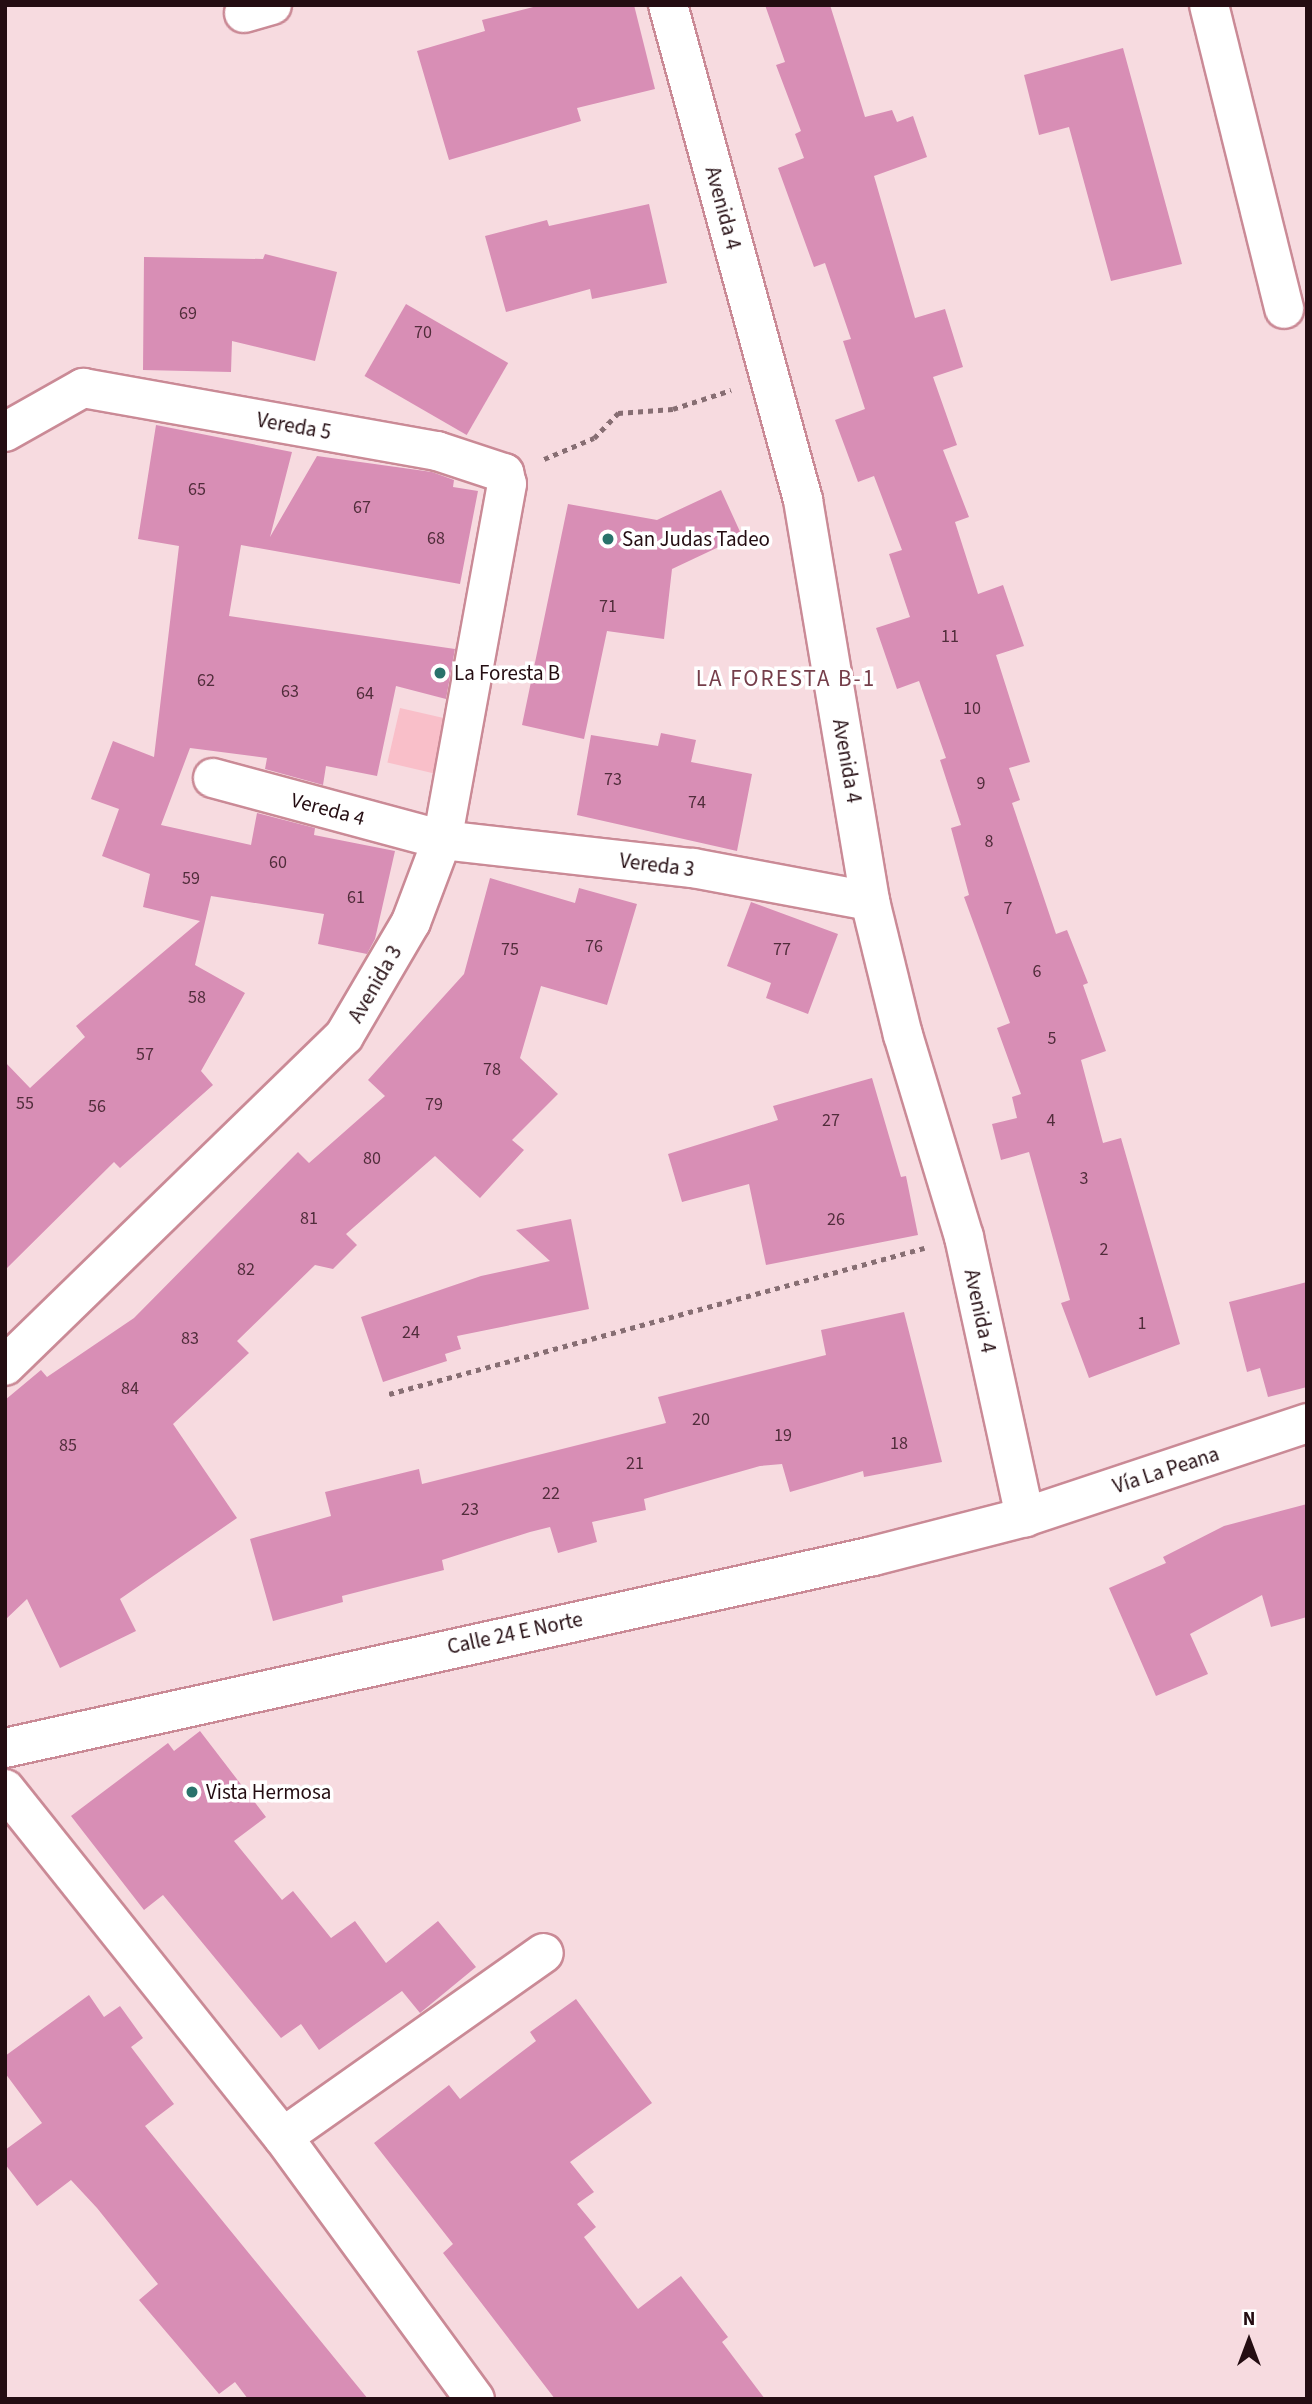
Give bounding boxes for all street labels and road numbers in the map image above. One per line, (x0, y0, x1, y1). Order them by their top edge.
street label: Avenida 4 (700, 164, 746, 252)
street label: Vereda 5 (255, 407, 333, 445)
street label: Avenida 4 (827, 717, 867, 805)
street label: Vereda 4 (288, 787, 368, 831)
street label: Vereda 3 (618, 848, 696, 882)
street label: Avenida 3 (343, 941, 407, 1027)
street label: Avenida 4 (959, 1267, 1001, 1355)
street label: Vía La Peana (1110, 1441, 1222, 1499)
street label: Calle 24 E Norte (445, 1606, 585, 1660)

